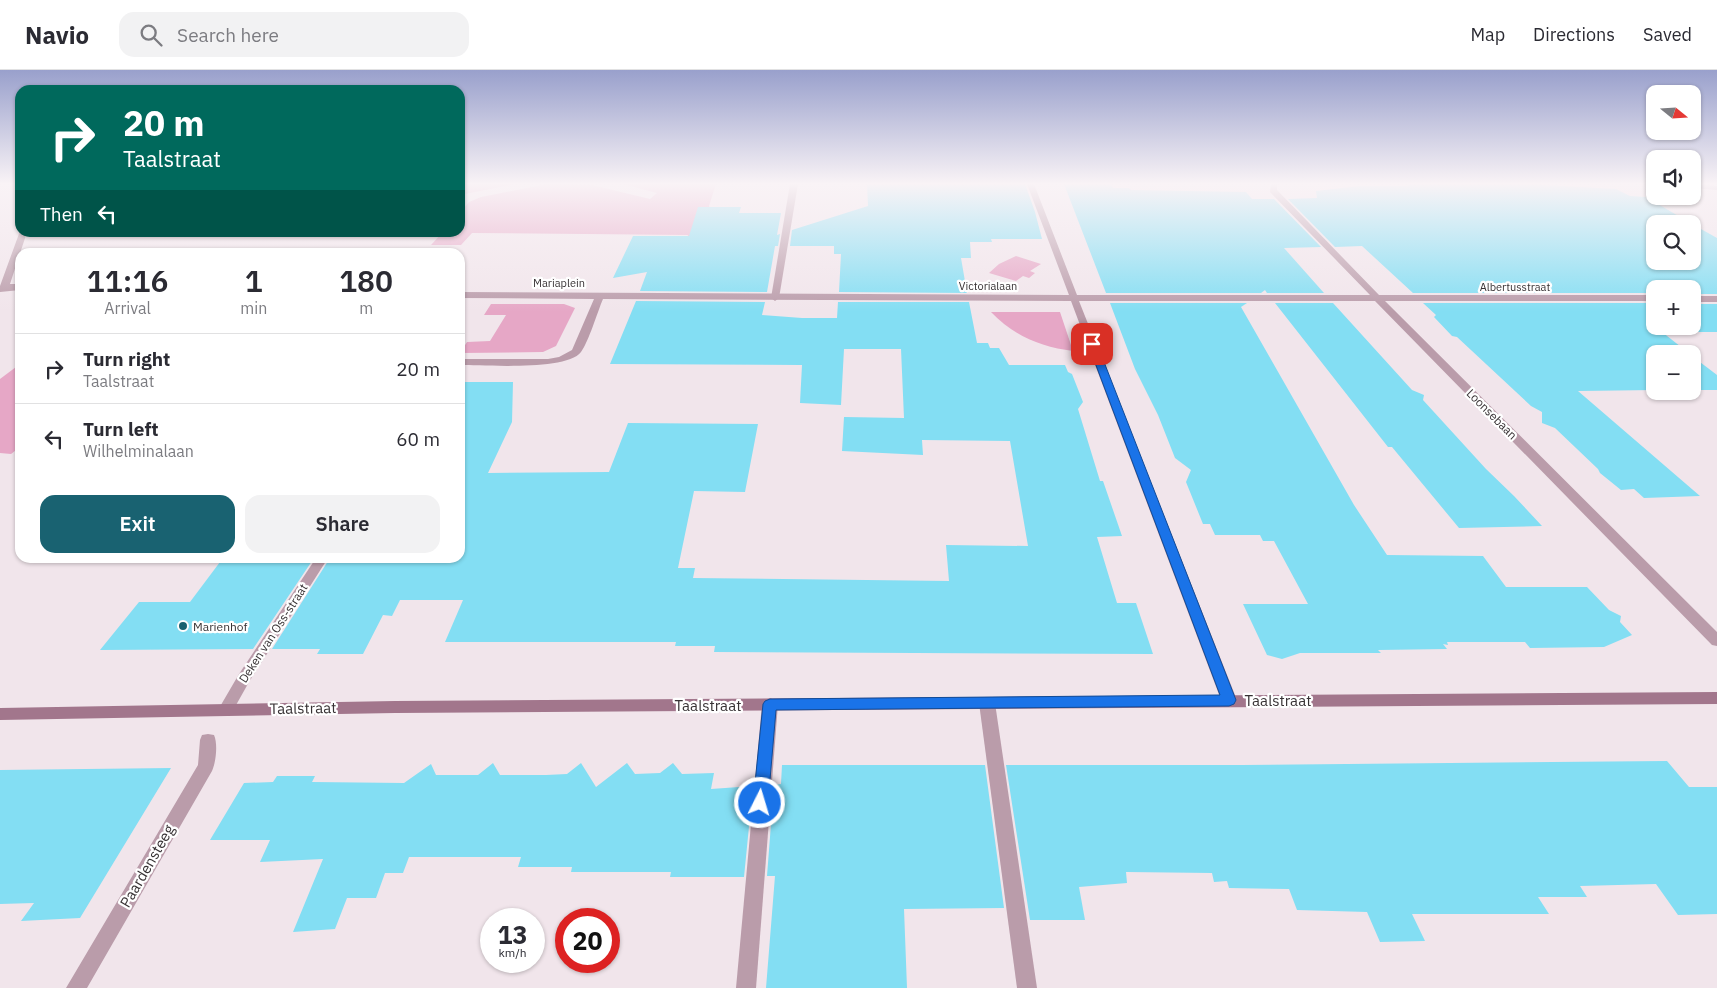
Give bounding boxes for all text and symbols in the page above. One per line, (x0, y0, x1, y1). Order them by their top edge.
search box (119, 12, 469, 57)
text: Navio (25, 19, 89, 51)
icon: search (137, 21, 165, 49)
text: Search here (177, 23, 279, 47)
text: Map (1470, 23, 1505, 46)
text: Directions (1533, 23, 1615, 46)
text: Saved (1643, 23, 1692, 46)
north arrow (1646, 85, 1701, 140)
map controls (1646, 85, 1701, 400)
text: 20 m (123, 100, 205, 146)
icon: right (40, 105, 105, 170)
text: Taalstraat (123, 144, 221, 173)
button: sound (1646, 150, 1701, 205)
icon: left (93, 200, 121, 228)
text: Then (40, 202, 83, 226)
button: search (1646, 215, 1701, 270)
text: 11:16 (87, 261, 168, 300)
text: 1 (245, 261, 263, 300)
text: 180 (339, 261, 393, 300)
street label: Mariaplein (533, 276, 585, 290)
street label: Victorialaan (959, 279, 1017, 293)
street label: Albertusstraat (1480, 280, 1550, 294)
button: + (1646, 280, 1701, 335)
text: Arrival (104, 298, 151, 318)
text: min (240, 298, 267, 318)
text: m (359, 298, 373, 318)
pin (1071, 323, 1113, 365)
icon: arrive (1078, 330, 1106, 358)
button: − (1646, 345, 1701, 400)
text: Turn right (83, 347, 170, 371)
icon: right (40, 355, 68, 383)
text: 20 m (396, 357, 440, 381)
text: Taalstraat (83, 371, 154, 391)
street label: Loonsebaan (1464, 386, 1520, 442)
text: Turn left (83, 417, 159, 441)
icon: left (40, 425, 68, 453)
text: 60 m (396, 427, 440, 451)
text: Wilhelminalaan (83, 441, 194, 461)
button: Exit (40, 495, 235, 553)
button: Share (245, 495, 440, 553)
street label: Deken van Oss-straat (235, 581, 311, 685)
place label: Marienhof (193, 619, 247, 634)
marker: Marienhof (177, 620, 189, 632)
street label: Taalstraat (1245, 691, 1311, 710)
street label: Taalstraat (675, 696, 741, 715)
street label: Taalstraat (269, 698, 337, 718)
position arrow (733, 776, 785, 828)
street label: Paardensteeg (116, 821, 178, 911)
speed limit sign: 20 (555, 908, 620, 973)
text: 13 (497, 918, 528, 951)
text: km/h (498, 945, 527, 960)

